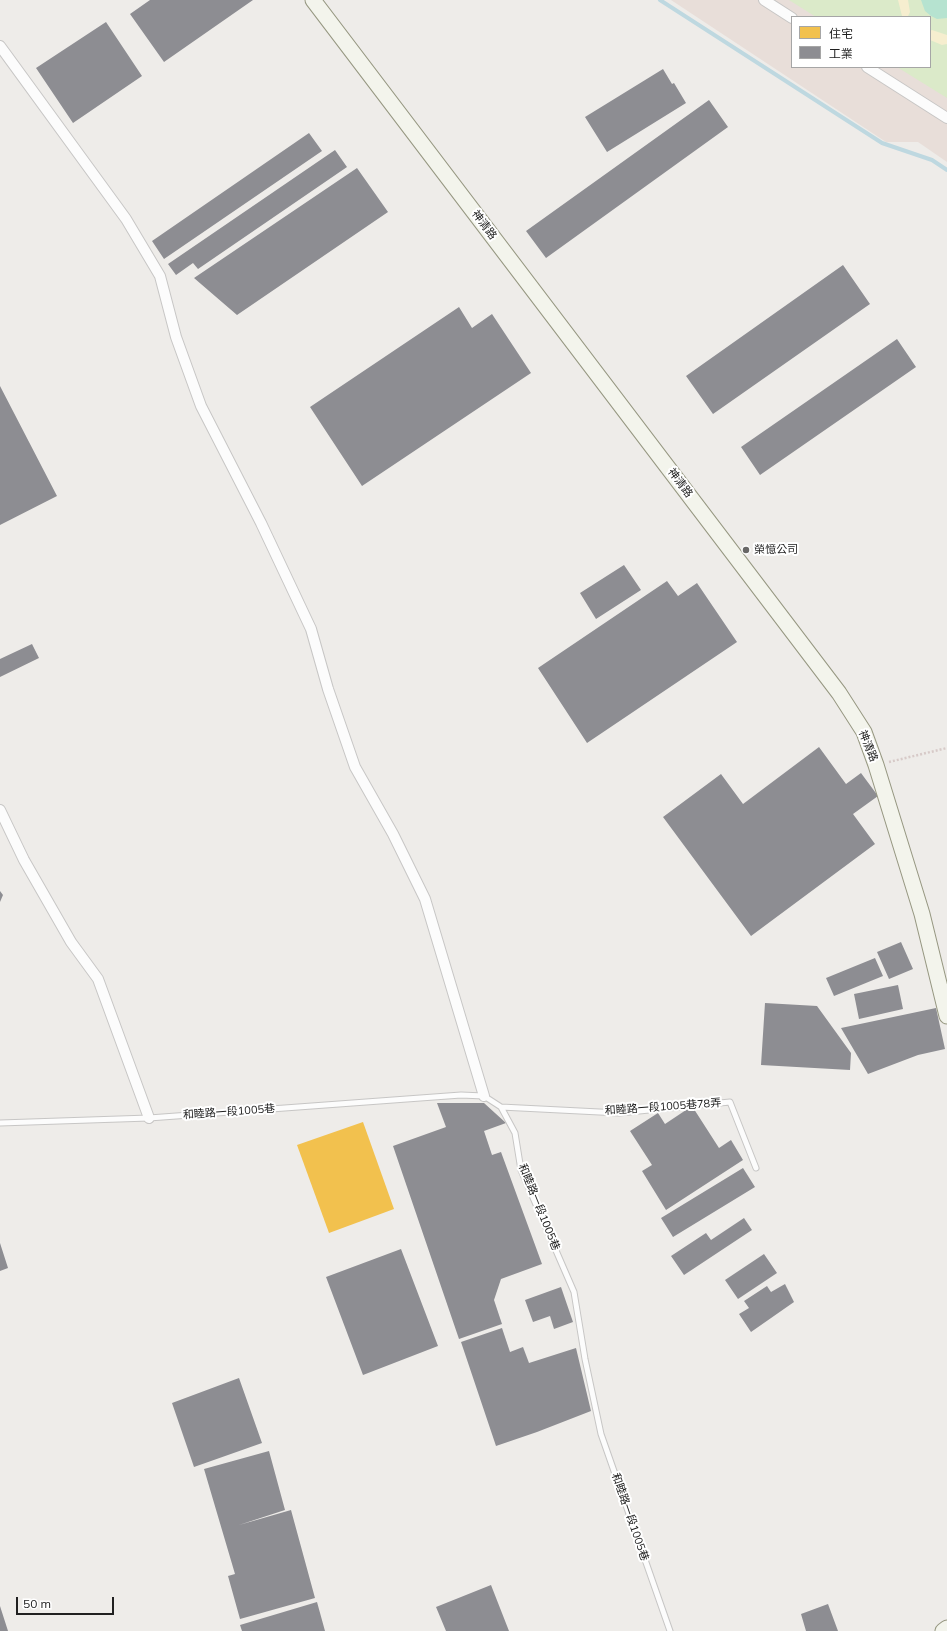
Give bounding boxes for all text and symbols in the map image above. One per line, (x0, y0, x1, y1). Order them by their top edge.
legend (791, 16, 931, 68)
text: 住宅 (829, 26, 853, 41)
text: 工業 (829, 46, 853, 61)
street label: 神清路 (469, 208, 499, 242)
street label: 神清路 (665, 466, 695, 500)
place label: 榮憶公司 (754, 543, 798, 557)
marker: 榮憶公司 (741, 545, 751, 555)
street label: 神清路 (856, 728, 880, 764)
street label: 和睦路一段1005巷78弄 (604, 1096, 722, 1118)
street label: 和睦路一段1005巷 (182, 1102, 276, 1122)
street label: 和睦路一段1005巷 (516, 1162, 562, 1252)
street label: 和睦路一段1005巷 (609, 1471, 651, 1563)
scale bar (18, 1589, 116, 1615)
text: 50 m (23, 1596, 51, 1611)

